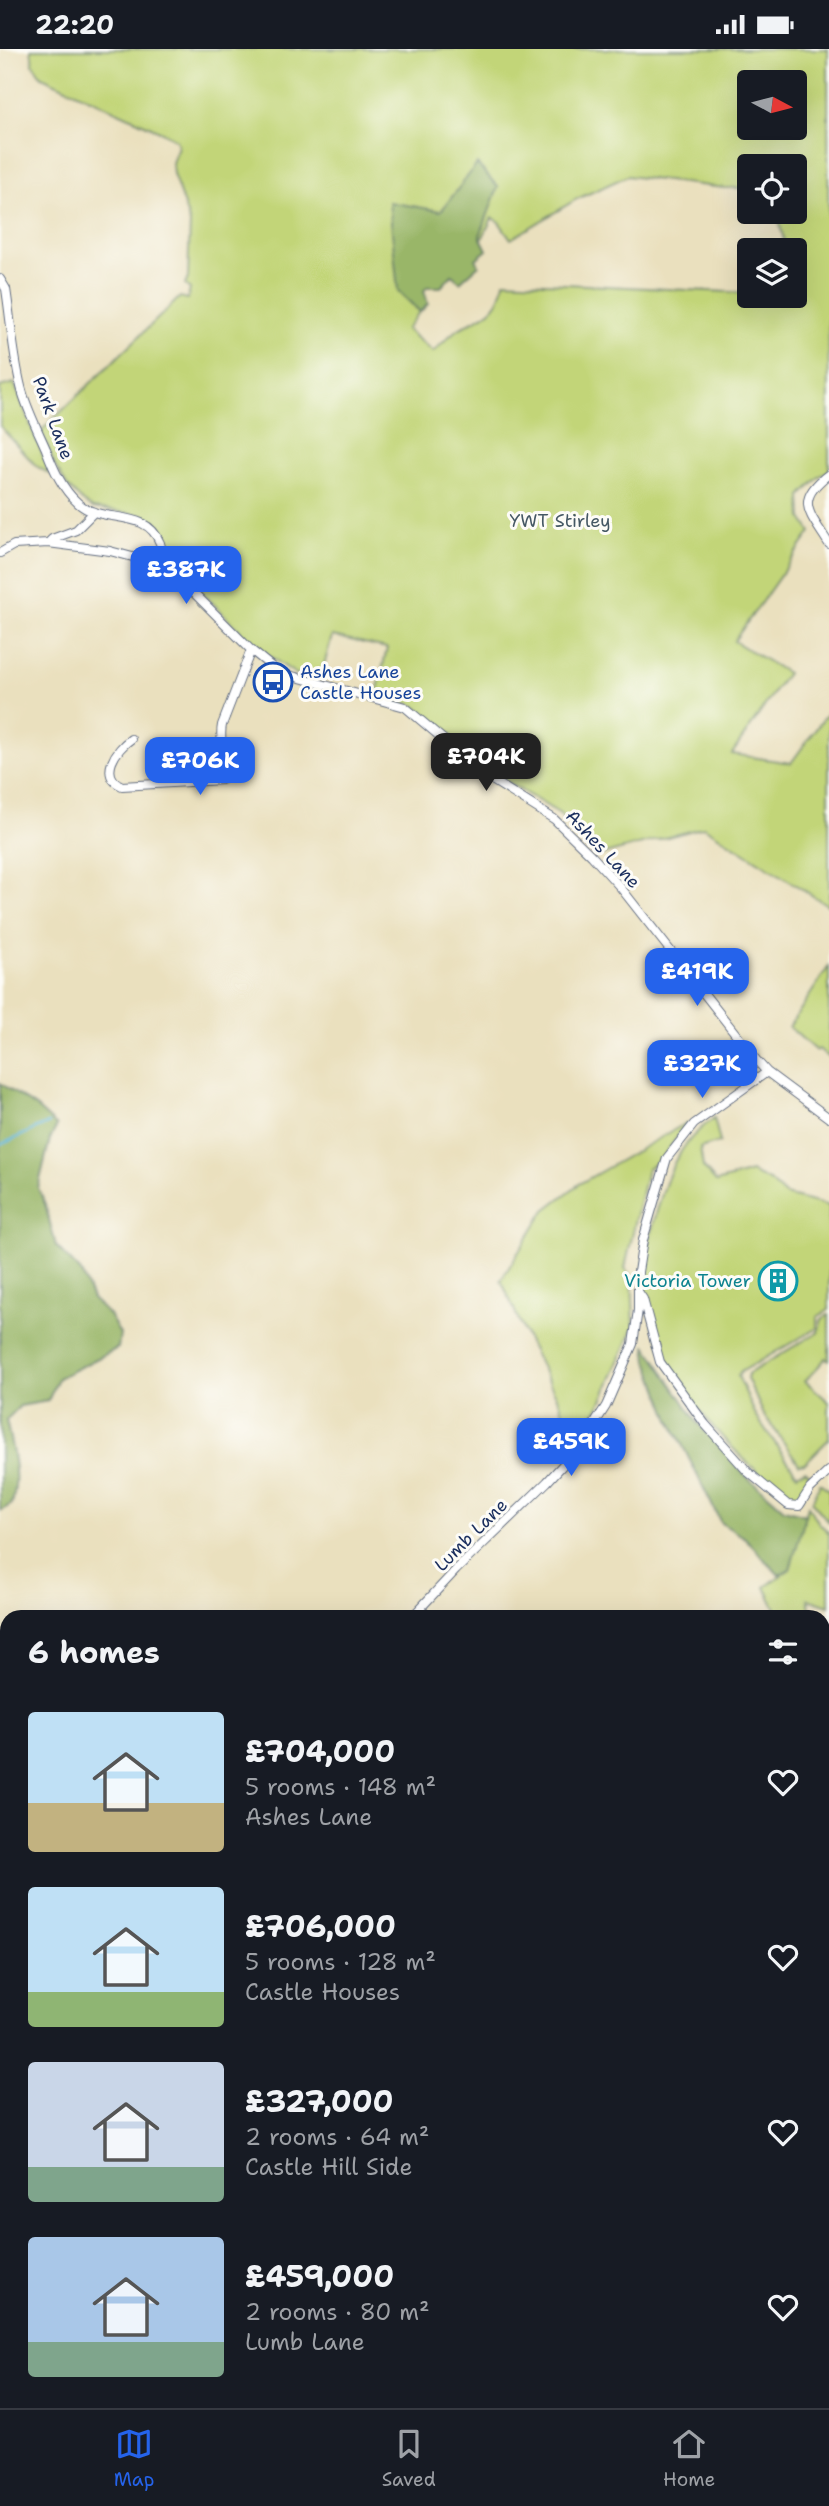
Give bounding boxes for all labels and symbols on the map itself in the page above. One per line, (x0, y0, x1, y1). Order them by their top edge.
north arrow (737, 70, 807, 140)
street label: Park Lane (27, 373, 79, 463)
park label: YWT Stirley (509, 509, 611, 533)
pin: £387K (137, 547, 235, 606)
place label: Ashes Lane Castle Houses (300, 660, 421, 705)
bus stop icon: Ashes Lane Castle Houses (252, 661, 294, 703)
pin: £704K (437, 733, 535, 793)
pin: £706K (151, 737, 249, 797)
street label: Ashes Lane (560, 804, 646, 894)
pin: £419K (648, 949, 746, 1008)
pin: £327K (653, 1041, 751, 1100)
building icon: Victoria Tower (757, 1260, 799, 1302)
place label: Victoria Tower (624, 1269, 751, 1293)
pin: £459K (522, 1419, 620, 1478)
street label: Lumb Lane (429, 1493, 513, 1577)

